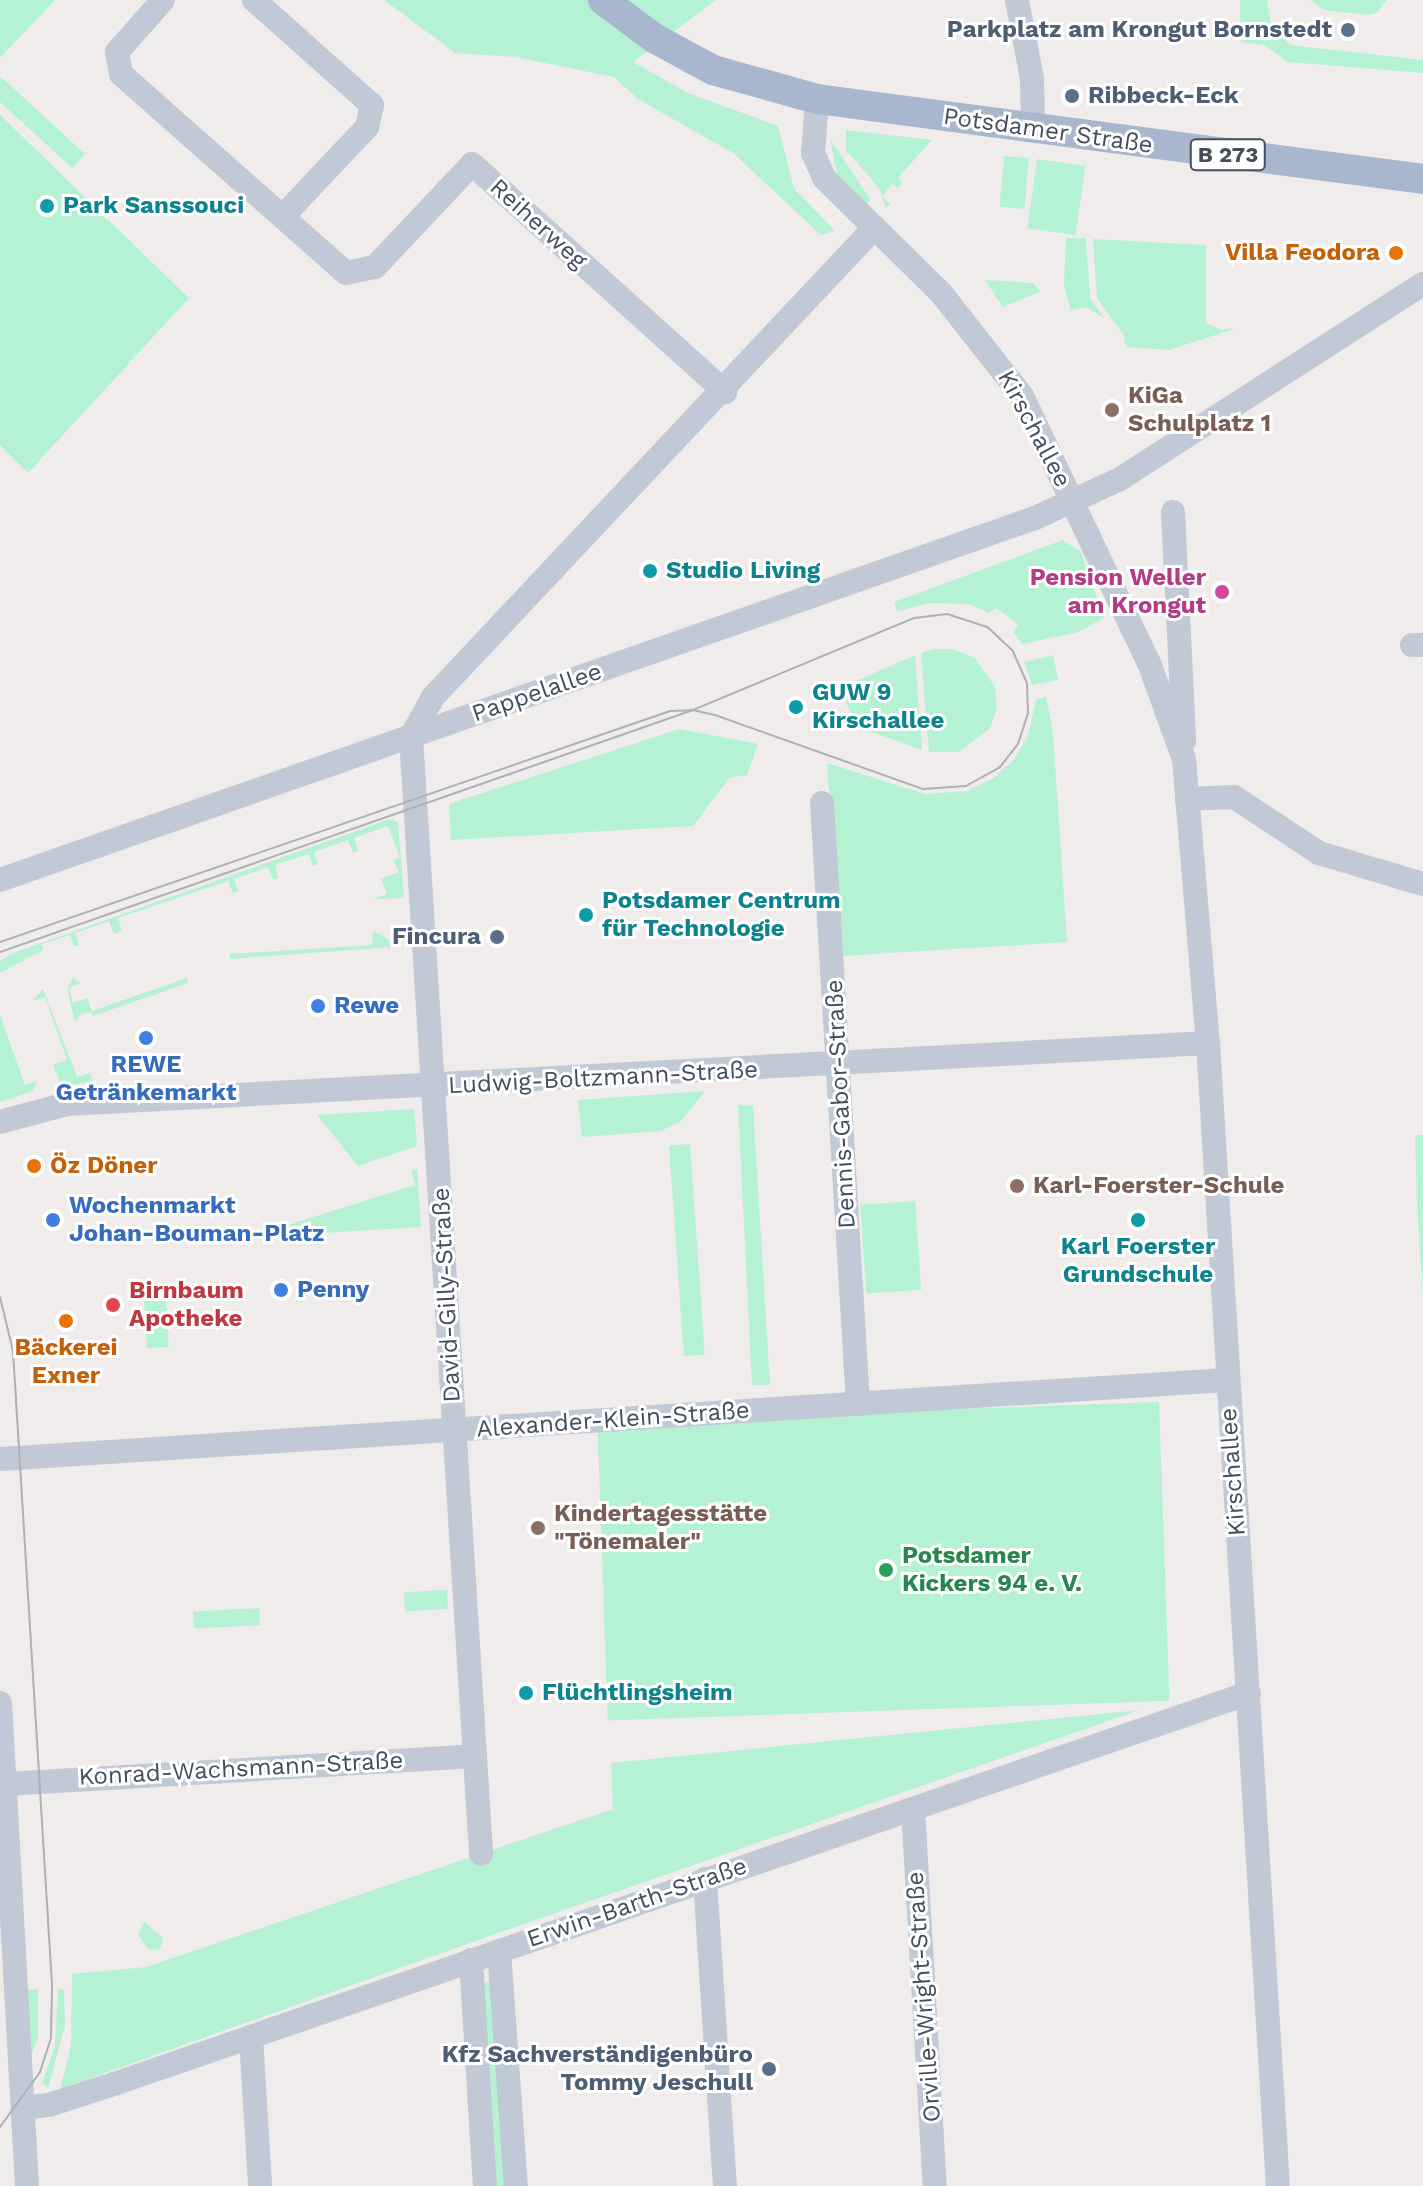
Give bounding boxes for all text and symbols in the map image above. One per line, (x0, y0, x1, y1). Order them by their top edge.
place label: Parkplatz am Krongut Bornstedt (947, 16, 1332, 44)
marker: Parkplatz am Krongut Bornstedt (1339, 21, 1357, 39)
place label: Ribbeck-Eck (1088, 82, 1239, 110)
marker: Ribbeck-Eck (1063, 87, 1081, 105)
street label: Potsdamer Straße (941, 102, 1155, 160)
road number: B 273 (1188, 137, 1268, 173)
street label: Reiherweg (484, 173, 592, 275)
place label: Park Sanssouci (63, 192, 245, 220)
marker: Park Sanssouci (38, 197, 56, 215)
place label: Villa Feodora (1225, 239, 1380, 267)
marker: Villa Feodora (1387, 244, 1405, 262)
street label: Kirschallee (991, 366, 1077, 492)
place label: KiGa Schulplatz 1 (1128, 382, 1271, 438)
marker: KiGa Schulplatz 1 (1103, 401, 1121, 419)
place label: Studio Living (666, 557, 820, 585)
marker: Studio Living (641, 562, 659, 580)
place label: Pension Weller am Krongut (1029, 564, 1206, 620)
marker: Pension Weller am Krongut (1213, 583, 1231, 601)
street label: Pappelallee (468, 657, 606, 729)
place label: GUW 9 Kirschallee (812, 679, 944, 735)
marker: GUW 9 Kirschallee (787, 698, 805, 716)
place label: Potsdamer Centrum für Technologie (602, 887, 841, 943)
marker: Potsdamer Centrum für Technologie (577, 906, 595, 924)
place label: Fincura (392, 923, 481, 951)
marker: Fincura (488, 928, 506, 946)
street label: Dennis-Gabor-Straße (820, 979, 862, 1229)
place label: Rewe (334, 992, 399, 1020)
marker: Rewe (309, 997, 327, 1015)
marker: REWE Getränkemarkt (137, 1029, 155, 1047)
place label: REWE Getränkemarkt (56, 1051, 236, 1107)
street label: Ludwig-Boltzmann-Straße (447, 1056, 759, 1100)
place label: Öz Döner (50, 1152, 158, 1180)
marker: Öz Döner (25, 1157, 43, 1175)
place label: Karl-Foerster-Schule (1033, 1172, 1284, 1200)
marker: Karl-Foerster-Schule (1008, 1177, 1026, 1195)
street label: David-Gilly-Straße (427, 1187, 467, 1403)
place label: Wochenmarkt Johan-Bouman-Platz (69, 1192, 324, 1248)
marker: Wochenmarkt Johan-Bouman-Platz (44, 1211, 62, 1229)
marker: Karl Foerster Grundschule (1129, 1211, 1147, 1229)
place label: Karl Foerster Grundschule (1061, 1233, 1215, 1289)
place label: Penny (297, 1276, 369, 1304)
place label: Birnbaum Apotheke (129, 1277, 244, 1333)
marker: Penny (272, 1281, 290, 1299)
marker: Birnbaum Apotheke (104, 1296, 122, 1314)
marker: Bäckerei Exner (57, 1312, 75, 1330)
place label: Bäckerei Exner (14, 1334, 118, 1390)
street label: Alexander-Klein-Straße (475, 1396, 751, 1444)
street label: Kirschallee (1214, 1407, 1252, 1537)
place label: Kindertagesstätte "Tönemaler" (554, 1500, 767, 1556)
marker: Kindertagesstätte "Tönemaler" (529, 1519, 547, 1537)
place label: Potsdamer Kickers 94 e. V. (902, 1542, 1083, 1598)
marker: Potsdamer Kickers 94 e. V. (877, 1561, 895, 1579)
place label: Flüchtlingsheim (542, 1679, 733, 1707)
marker: Flüchtlingsheim (517, 1684, 535, 1702)
street label: Konrad-Wachsmann-Straße (78, 1746, 404, 1792)
street label: Erwin-Barth-Straße (523, 1852, 751, 1954)
street label: Orville-Wright-Straße (901, 1871, 947, 2123)
place label: Kfz Sachverständigenbüro Tommy Jeschull (442, 2041, 753, 2097)
marker: Kfz Sachverständigenbüro Tommy Jeschull (760, 2060, 778, 2078)

